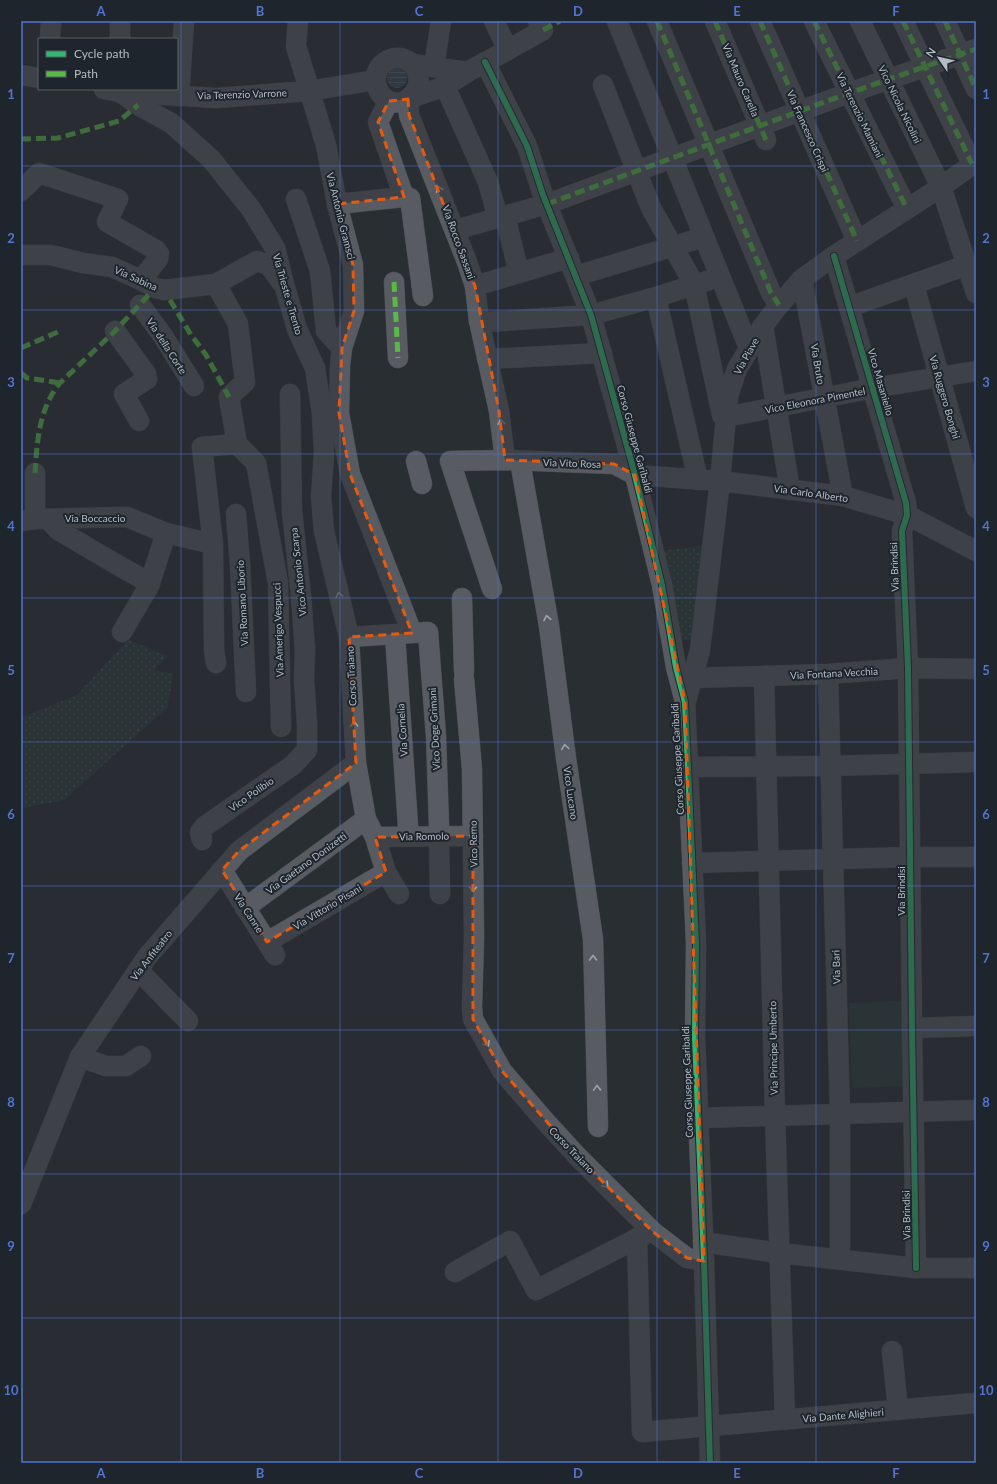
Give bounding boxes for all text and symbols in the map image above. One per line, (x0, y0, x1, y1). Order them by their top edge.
text: A (95, 3, 106, 19)
text: B (256, 3, 265, 19)
text: C (415, 3, 424, 19)
text: D (573, 3, 583, 19)
text: E (733, 3, 741, 19)
text: F (892, 3, 900, 19)
legend (38, 38, 178, 90)
north arrow (919, 38, 959, 78)
street label: Via Mauro Carella (720, 42, 762, 118)
text: N (923, 45, 938, 59)
text: Cycle path (74, 46, 129, 61)
street label: Vico Nicola Nicolini (876, 63, 924, 145)
text: Path (74, 66, 98, 81)
street label: Via Terenzio Mamiani (834, 70, 886, 160)
text: 1 (7, 86, 15, 102)
street label: Via Terenzio Varrone (197, 86, 287, 102)
text: 1 (982, 86, 990, 102)
street label: Via Francesco Crispi (785, 88, 831, 174)
street label: Via Antonio Gramsci (324, 171, 358, 261)
one-way arrow (435, 185, 443, 192)
street label: Via Rocco Sassani (440, 203, 478, 281)
text: 2 (7, 230, 15, 246)
text: 2 (982, 230, 990, 246)
street label: Via Trieste e Trento (271, 252, 305, 336)
street label: Via Sabina (113, 263, 159, 293)
street label: Via della Corte (144, 316, 190, 376)
street label: Via Piave (731, 335, 761, 377)
street label: Via Bruto (808, 343, 828, 386)
street label: Vico Masaniello (866, 347, 896, 417)
street label: Via Ruggero Bonghi (927, 354, 963, 440)
text: 3 (7, 374, 15, 390)
text: 3 (982, 374, 990, 390)
street label: Corso Giuseppe Garibaldi (615, 384, 655, 494)
street label: Vico Eleonora Pimentel (764, 384, 866, 416)
one-way arrow (496, 419, 505, 425)
street label: Via Vito Rosa (543, 456, 601, 470)
street label: Via Carlo Alberto (773, 482, 849, 504)
street label: Via Boccaccio (65, 512, 126, 524)
text: 4 (7, 518, 15, 534)
text: 4 (982, 518, 990, 534)
street label: Vico Antonio Scarpa (287, 527, 309, 617)
street label: Via Brindisi (887, 542, 901, 592)
street label: Via Romano Liborio (234, 560, 250, 646)
street label: Via Amerigo Vespucci (270, 583, 286, 677)
one-way arrow (336, 592, 344, 598)
one-way arrow (544, 615, 552, 621)
street label: Corso Traiano (343, 645, 359, 706)
text: 5 (7, 662, 15, 678)
text: 5 (982, 662, 990, 678)
street label: Via Fontana Vecchia (790, 665, 878, 681)
street label: Vico Doge Grimani (426, 687, 442, 771)
street label: Via Cornelia (394, 703, 410, 757)
street label: Corso Giuseppe Garibaldi (668, 703, 686, 815)
one-way arrow (349, 721, 358, 727)
one-way arrow (561, 743, 570, 750)
street label: Vico Lucano (561, 766, 581, 821)
street label: Vico Polibio (226, 774, 276, 814)
text: 6 (7, 806, 15, 822)
text: 6 (982, 806, 990, 822)
street label: Vico Remo (467, 820, 479, 868)
street label: Via Gaetano Donizetti (263, 830, 349, 896)
street label: Via Romolo (399, 830, 450, 842)
street label: Via Brindisi (895, 866, 907, 916)
street label: Via Vittorio Pisani (291, 882, 363, 932)
one-way arrow (469, 886, 477, 892)
street label: Via Canne (232, 891, 266, 935)
street label: Via Anfiteatro (128, 927, 175, 983)
text: 7 (7, 950, 15, 966)
street label: Via Bari (829, 950, 843, 984)
text: 7 (982, 950, 990, 966)
one-way arrow (589, 955, 598, 961)
street label: Via Principe Umberto (766, 1001, 780, 1095)
street label: Corso Giuseppe Garibaldi (679, 1026, 695, 1138)
one-way arrow (482, 1039, 489, 1047)
one-way arrow (593, 1085, 601, 1091)
text: 8 (7, 1094, 15, 1110)
text: 8 (982, 1094, 990, 1110)
street label: Corso Traiano (547, 1124, 597, 1176)
one-way arrow (601, 1180, 609, 1188)
street label: Via Brindisi (900, 1190, 912, 1240)
text: 9 (7, 1238, 15, 1254)
text: 9 (982, 1238, 990, 1254)
text: 10 (3, 1382, 19, 1398)
text: 10 (978, 1382, 994, 1398)
street label: Via Dante Alighieri (802, 1405, 884, 1425)
text: A (95, 1465, 106, 1481)
text: B (256, 1465, 265, 1481)
text: C (415, 1465, 424, 1481)
text: D (573, 1465, 583, 1481)
text: E (733, 1465, 741, 1481)
text: F (892, 1465, 900, 1481)

